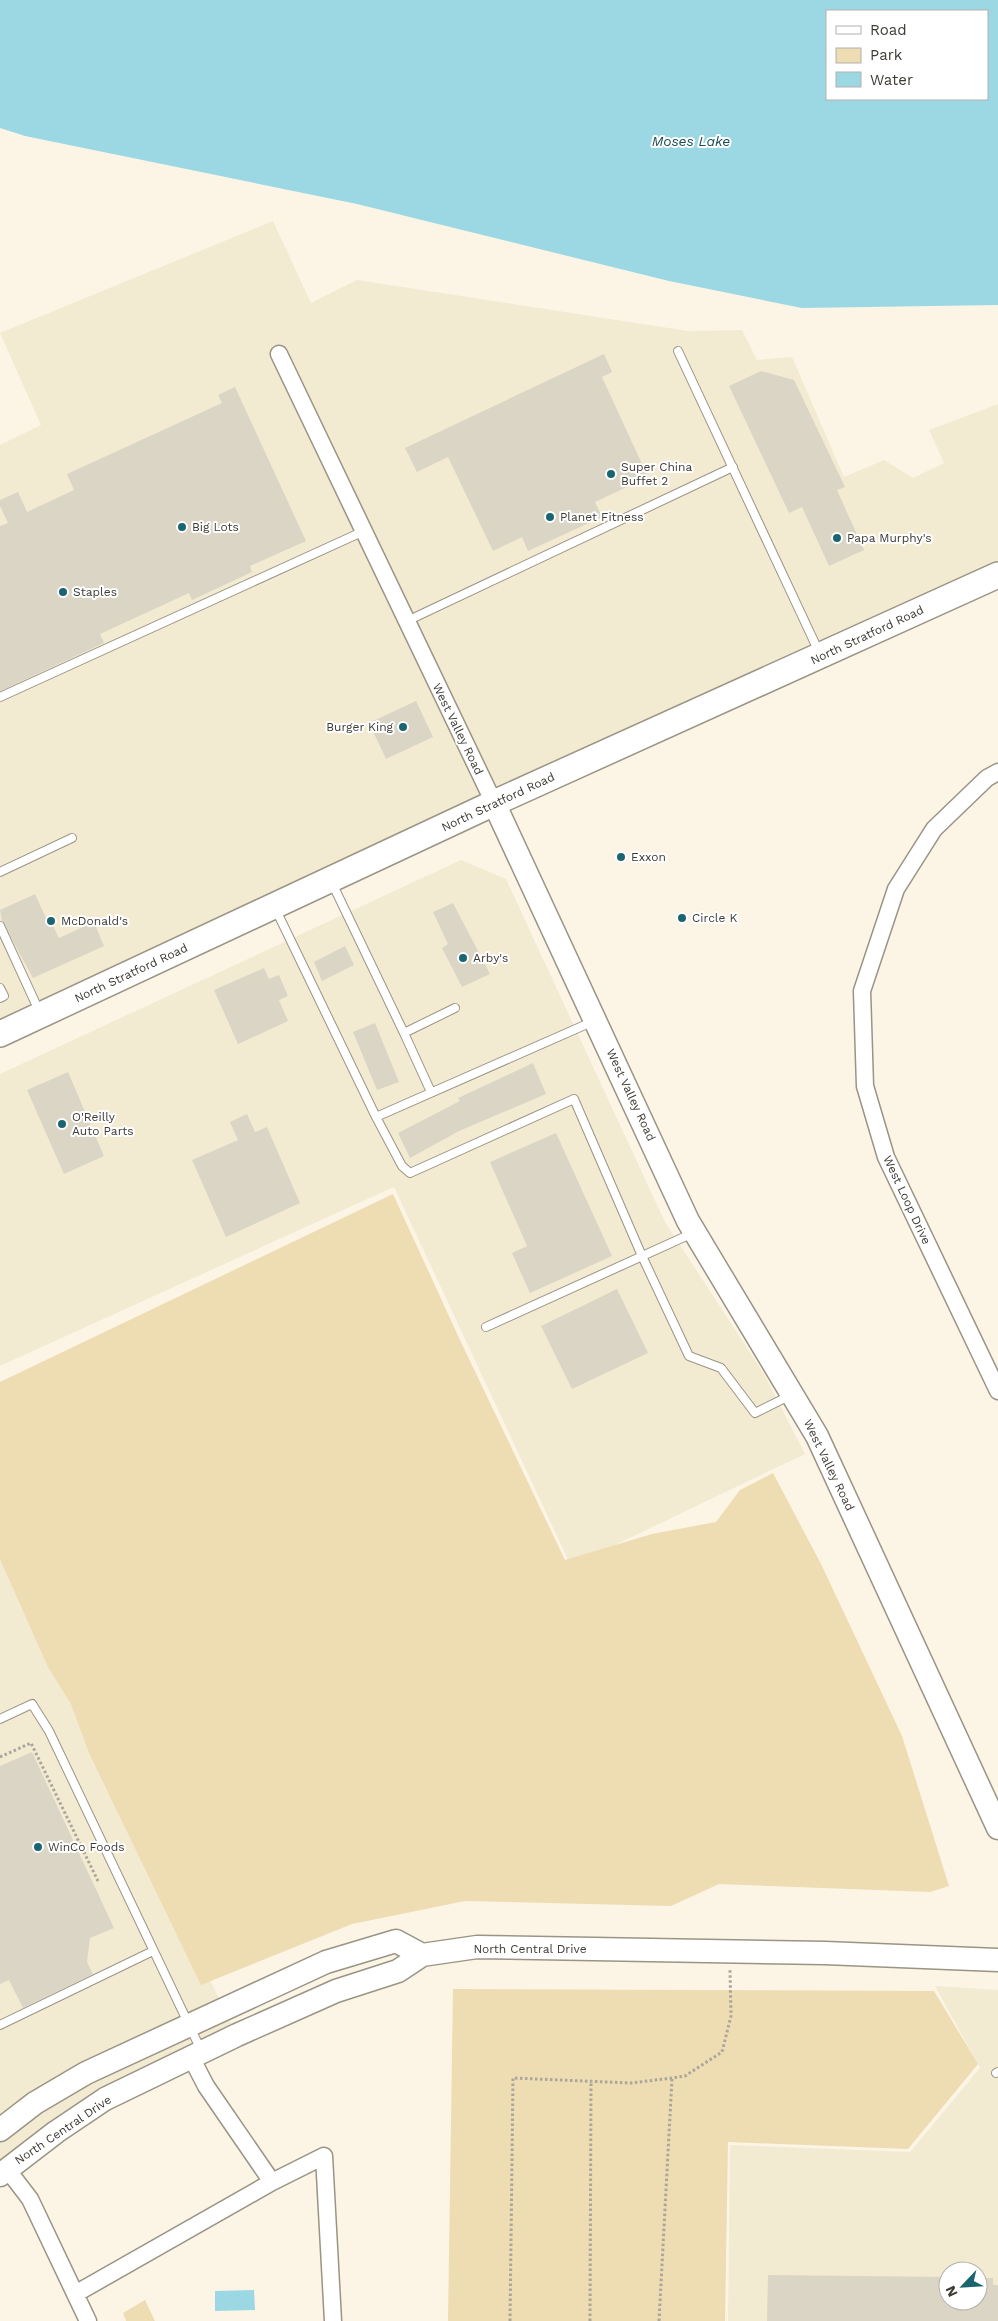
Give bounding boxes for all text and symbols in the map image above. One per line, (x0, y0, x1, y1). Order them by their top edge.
legend (826, 10, 988, 100)
text: Road (870, 21, 907, 39)
text: Park (870, 46, 903, 64)
text: Water (870, 71, 913, 89)
water label: Moses Lake (652, 133, 730, 149)
place label: Super China Buffet 2 (621, 460, 692, 488)
marker: Super China Buffet 2 (605, 468, 617, 480)
place label: Planet Fitness (560, 510, 644, 524)
marker: Planet Fitness (544, 511, 556, 523)
place label: Big Lots (192, 520, 239, 534)
marker: Big Lots (176, 521, 188, 533)
place label: Papa Murphy's (847, 531, 932, 545)
marker: Papa Murphy's (831, 532, 843, 544)
place label: Staples (73, 585, 117, 599)
marker: Staples (57, 586, 69, 598)
street label: North Stratford Road (808, 603, 926, 667)
street label: West Valley Road (430, 681, 486, 777)
place label: Burger King (326, 720, 394, 734)
marker: Burger King (397, 721, 409, 733)
street label: North Stratford Road (439, 770, 557, 834)
place label: Exxon (631, 850, 666, 864)
marker: Exxon (615, 851, 627, 863)
place label: Circle K (692, 911, 738, 925)
marker: Circle K (676, 912, 688, 924)
place label: McDonald's (61, 914, 128, 928)
marker: McDonald's (45, 915, 57, 927)
street label: North Stratford Road (72, 941, 190, 1005)
place label: Arby's (473, 951, 508, 965)
marker: Arby's (457, 952, 469, 964)
street label: West Valley Road (603, 1047, 659, 1143)
place label: O'Reilly Auto Parts (72, 1110, 134, 1138)
marker: O'Reilly Auto Parts (56, 1118, 68, 1130)
street label: West Loop Drive (880, 1153, 934, 1247)
street label: West Valley Road (801, 1417, 857, 1513)
place label: WinCo Foods (48, 1840, 125, 1854)
marker: WinCo Foods (32, 1841, 44, 1853)
street label: North Central Drive (473, 1942, 587, 1956)
street label: North Central Drive (12, 2092, 114, 2167)
north arrow (938, 2261, 988, 2311)
text: N (942, 2283, 961, 2300)

